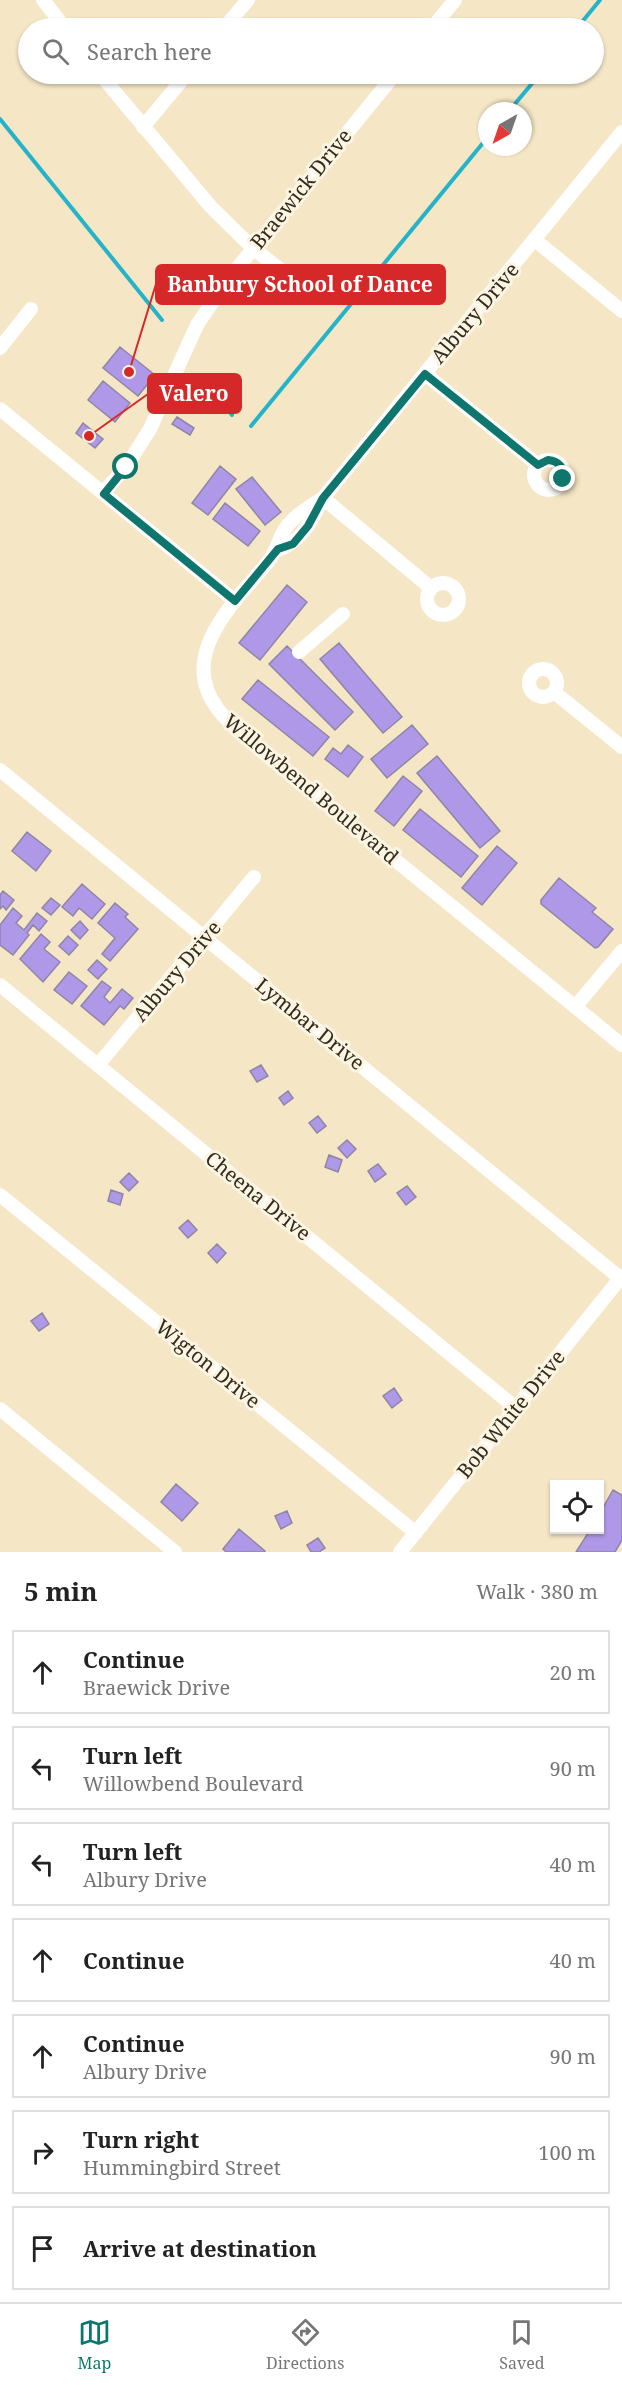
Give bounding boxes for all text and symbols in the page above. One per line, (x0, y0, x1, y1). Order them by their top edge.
search box (18, 18, 604, 84)
icon: search (39, 35, 72, 68)
text: Search here (87, 36, 212, 66)
north arrow (478, 102, 532, 156)
street label: Braewick Drive (244, 123, 357, 254)
street label: Albury Drive (424, 257, 525, 369)
callout: Banbury School of Dance (156, 265, 445, 304)
text: Banbury School of Dance (167, 270, 433, 298)
callout: Valero (148, 374, 241, 413)
text: Valero (159, 379, 229, 407)
route start (112, 453, 138, 479)
route end (549, 465, 575, 491)
street label: Willowbend Boulevard (218, 707, 405, 870)
street label: Albury Drive (126, 915, 227, 1027)
street label: Lymbar Drive (250, 971, 370, 1076)
street label: Cheena Drive (200, 1145, 317, 1247)
street label: Wigton Drive (150, 1313, 266, 1414)
street label: Bob White Drive (450, 1344, 571, 1483)
map controls (550, 1480, 604, 1534)
button: locate (550, 1480, 604, 1534)
text: 5 min (24, 1573, 98, 1609)
text: Walk · 380 m (476, 1578, 598, 1605)
text: Continue (83, 1644, 185, 1674)
icon: ahead (26, 1656, 59, 1689)
text: 20 m (550, 1659, 596, 1686)
text: Braewick Drive (83, 1674, 230, 1701)
text: Turn left (83, 1740, 182, 1770)
icon: left (26, 1752, 59, 1785)
text: 90 m (550, 1755, 596, 1782)
text: Willowbend Boulevard (83, 1770, 304, 1797)
text: Turn left (83, 1836, 182, 1866)
icon: left (26, 1848, 59, 1881)
text: 40 m (550, 1851, 596, 1878)
text: Albury Drive (83, 1866, 207, 1893)
icon: ahead (26, 1944, 59, 1977)
text: Continue (83, 1945, 185, 1975)
text: 40 m (550, 1947, 596, 1974)
text: Continue (83, 2028, 185, 2058)
icon: ahead (26, 2040, 59, 2073)
text: 90 m (550, 2043, 596, 2070)
text: Albury Drive (83, 2058, 207, 2085)
text: Turn right (83, 2124, 199, 2154)
icon: right (26, 2136, 59, 2169)
text: 100 m (538, 2139, 596, 2166)
text: Hummingbird Street (83, 2154, 281, 2181)
icon: arrive (26, 2232, 59, 2265)
text: Arrive at destination (83, 2233, 317, 2263)
tab: Map (77, 2316, 111, 2374)
tab: Directions (266, 2316, 344, 2374)
tab: Saved (499, 2316, 545, 2374)

